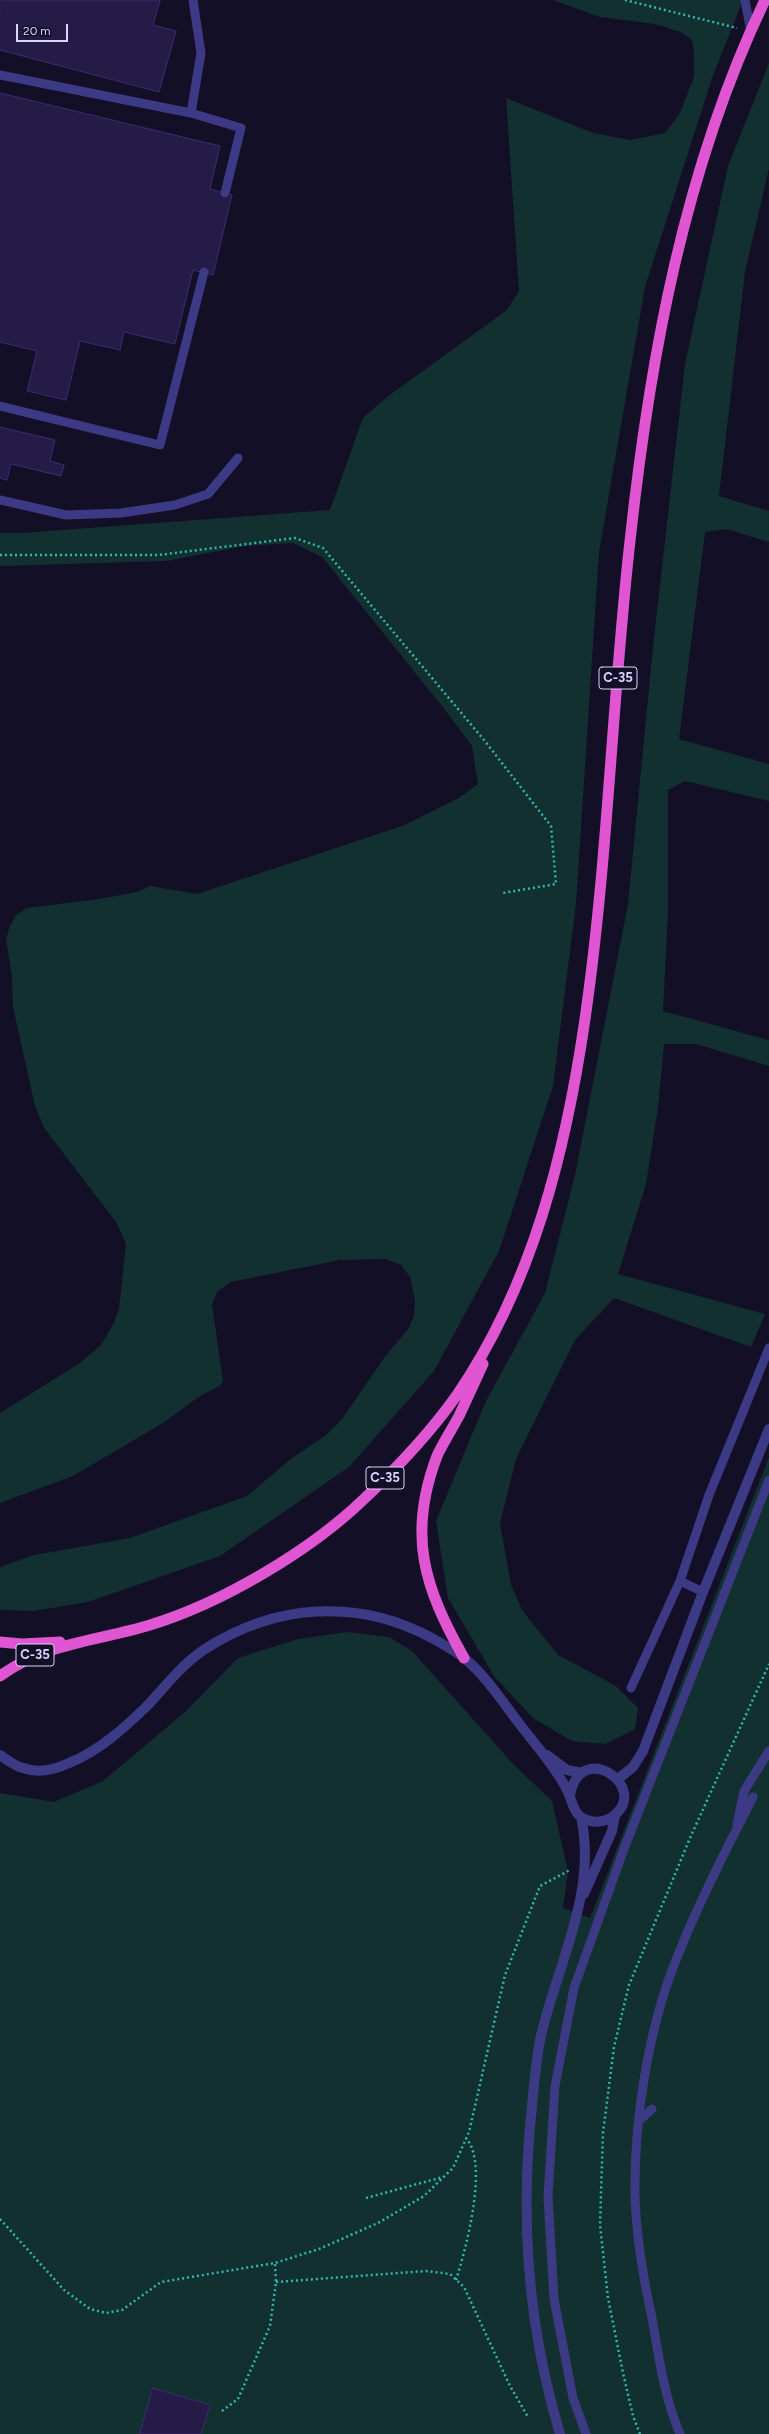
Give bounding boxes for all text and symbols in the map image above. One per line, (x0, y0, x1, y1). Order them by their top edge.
scale bar (18, 16, 70, 42)
text: 20 m (23, 24, 51, 38)
road number: C-35 (599, 667, 637, 689)
road number: C-35 (366, 1467, 404, 1489)
road number: C-35 (16, 1644, 54, 1666)

